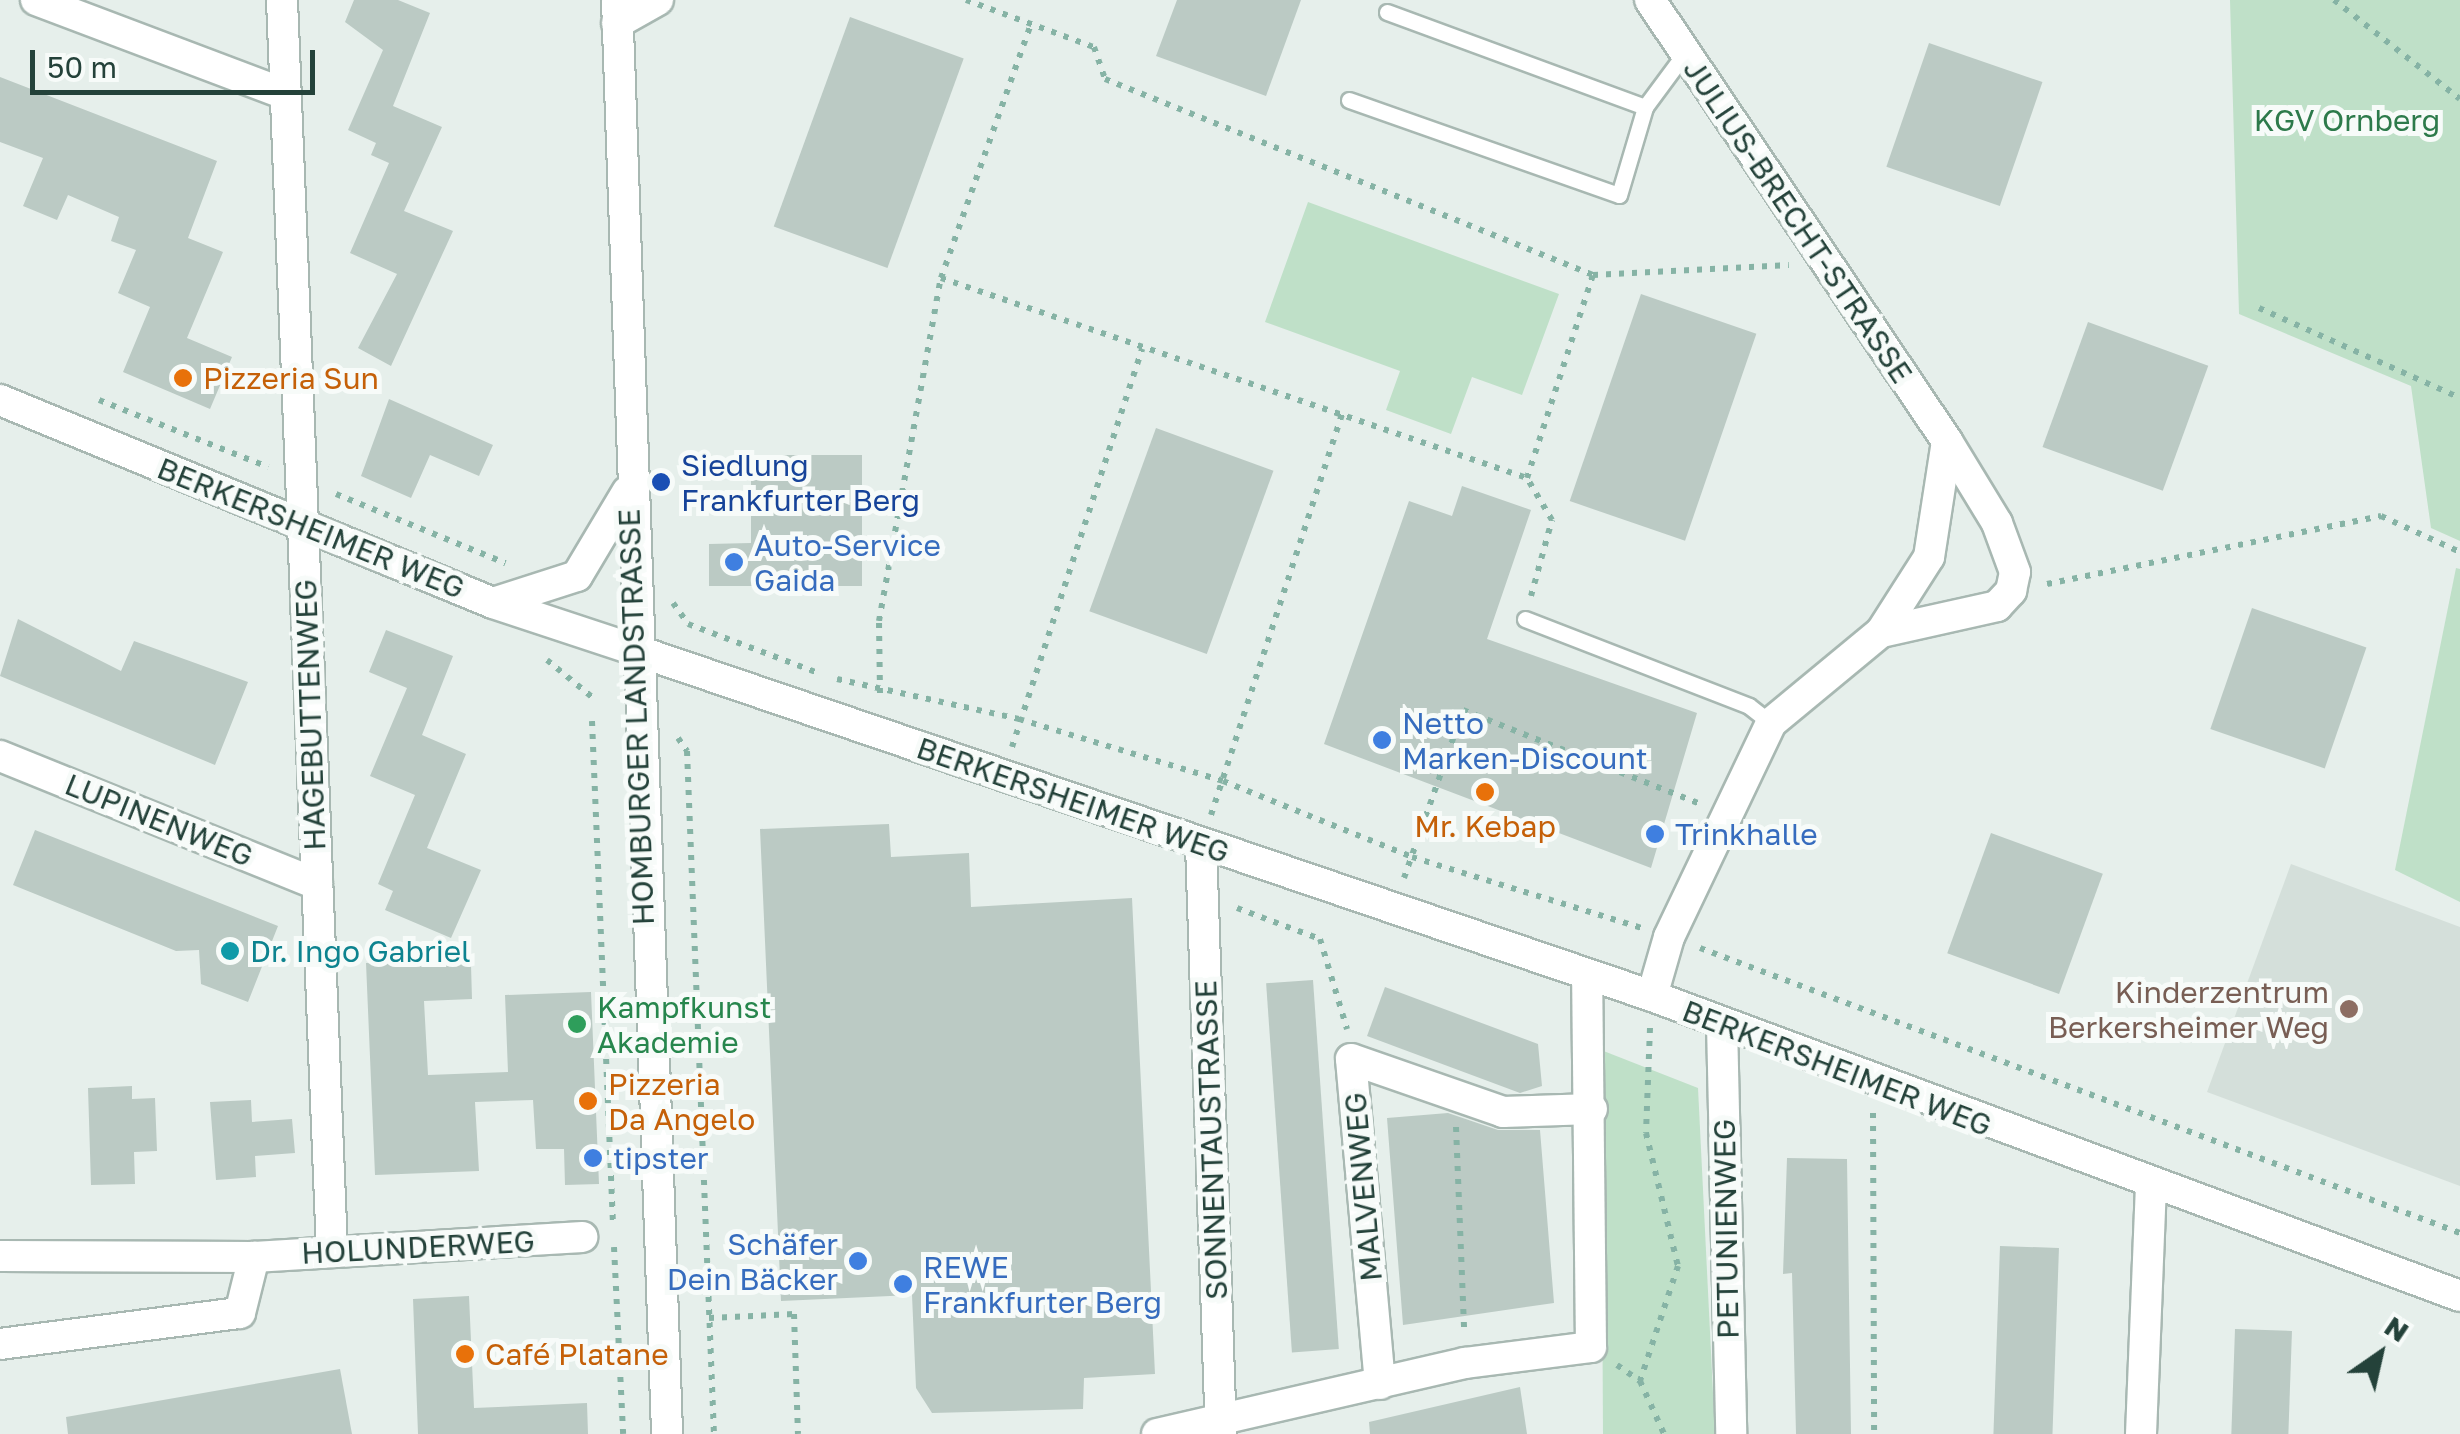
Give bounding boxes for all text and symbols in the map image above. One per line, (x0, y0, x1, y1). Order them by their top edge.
scale bar (35, 30, 320, 92)
text: 50 m (47, 49, 117, 85)
street label: JULIUS-BRECHT-STRASSE (1676, 52, 1920, 390)
park label: KGV Ornberg (2254, 102, 2440, 138)
place label: Pizzeria Sun (203, 360, 379, 396)
marker: Pizzeria Sun (172, 367, 194, 389)
place label: Siedlung Frankfurter Berg (681, 447, 920, 518)
street label: BERKERSHEIMER WEG (152, 450, 470, 606)
marker: Siedlung Frankfurter Berg (650, 471, 672, 493)
street label: HOMBURGER LANDSTRASSE (611, 508, 661, 926)
place label: Auto-Service Gaida (754, 527, 941, 598)
marker: Auto-Service Gaida (723, 551, 745, 573)
street label: HAGEBUTTENWEG (287, 579, 333, 851)
place label: Netto Marken-Discount (1402, 705, 1648, 776)
marker: Netto Marken-Discount (1371, 729, 1393, 751)
street label: BERKERSHEIMER WEG (912, 730, 1234, 870)
street label: LUPINENWEG (60, 766, 258, 874)
marker: Mr. Kebap (1474, 781, 1496, 803)
place label: Mr. Kebap (1414, 808, 1556, 844)
place label: Trinkhalle (1675, 816, 1818, 852)
marker: Trinkhalle (1644, 823, 1666, 845)
place label: Dr. Ingo Gabriel (250, 933, 471, 969)
marker: Dr. Ingo Gabriel (219, 940, 241, 962)
place label: Kinderzentrum Berkersheimer Weg (2048, 974, 2329, 1044)
street label: SONNENTAUSTRASSE (1187, 980, 1235, 1300)
place label: Kampfkunst Akademie (597, 989, 771, 1060)
street label: BERKERSHEIMER WEG (1677, 992, 1997, 1144)
marker: Kinderzentrum Berkersheimer Weg (2338, 998, 2360, 1020)
marker: Kampfkunst Akademie (566, 1013, 588, 1035)
place label: Pizzeria Da Angelo (608, 1066, 755, 1136)
marker: Pizzeria Da Angelo (577, 1090, 599, 1112)
street label: MALVENWEG (1337, 1091, 1389, 1283)
street label: PETUNIENWEG (1706, 1119, 1746, 1339)
place label: tipster (613, 1140, 708, 1176)
marker: tipster (582, 1147, 604, 1169)
street label: HOLUNDERWEG (300, 1223, 536, 1271)
place label: Schäfer Dein Bäcker (667, 1226, 838, 1296)
place label: REWE Frankfurter Berg (923, 1249, 1162, 1320)
marker: Schäfer Dein Bäcker (847, 1250, 869, 1272)
marker: REWE Frankfurter Berg (892, 1273, 914, 1295)
north arrow (2330, 1304, 2430, 1404)
text: N (2379, 1309, 2415, 1348)
place label: Café Platane (485, 1336, 669, 1372)
marker: Café Platane (454, 1343, 476, 1365)

